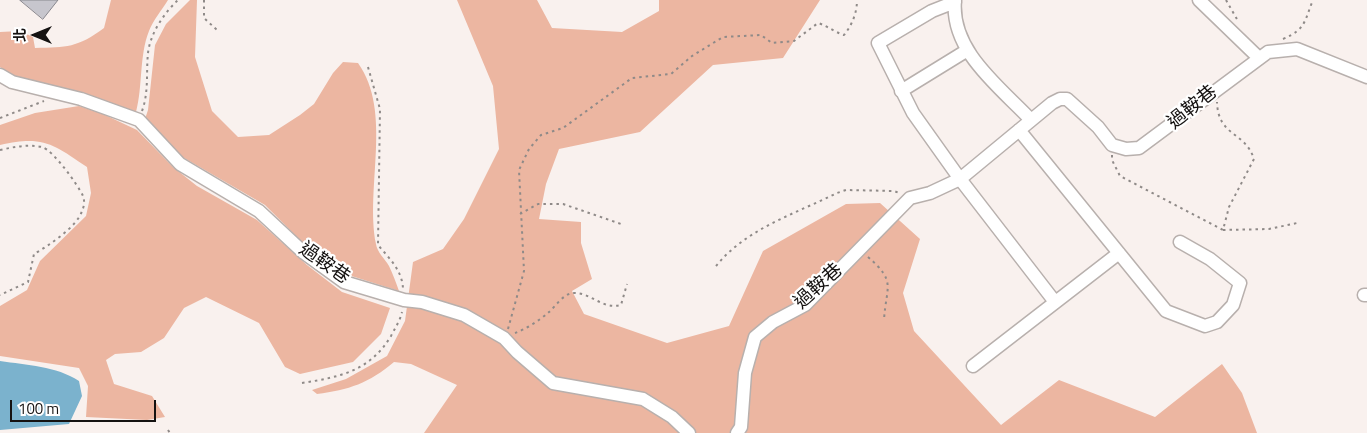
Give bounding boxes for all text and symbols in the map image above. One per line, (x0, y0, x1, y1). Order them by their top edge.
north arrow (10, 10, 60, 60)
text: 北 (9, 28, 30, 42)
street label: 過鞍巷 (1164, 81, 1222, 135)
street label: 過鞍巷 (294, 238, 354, 290)
street label: 過鞍巷 (790, 259, 848, 315)
scale bar (12, 390, 159, 422)
text: 100 m (18, 397, 59, 420)

